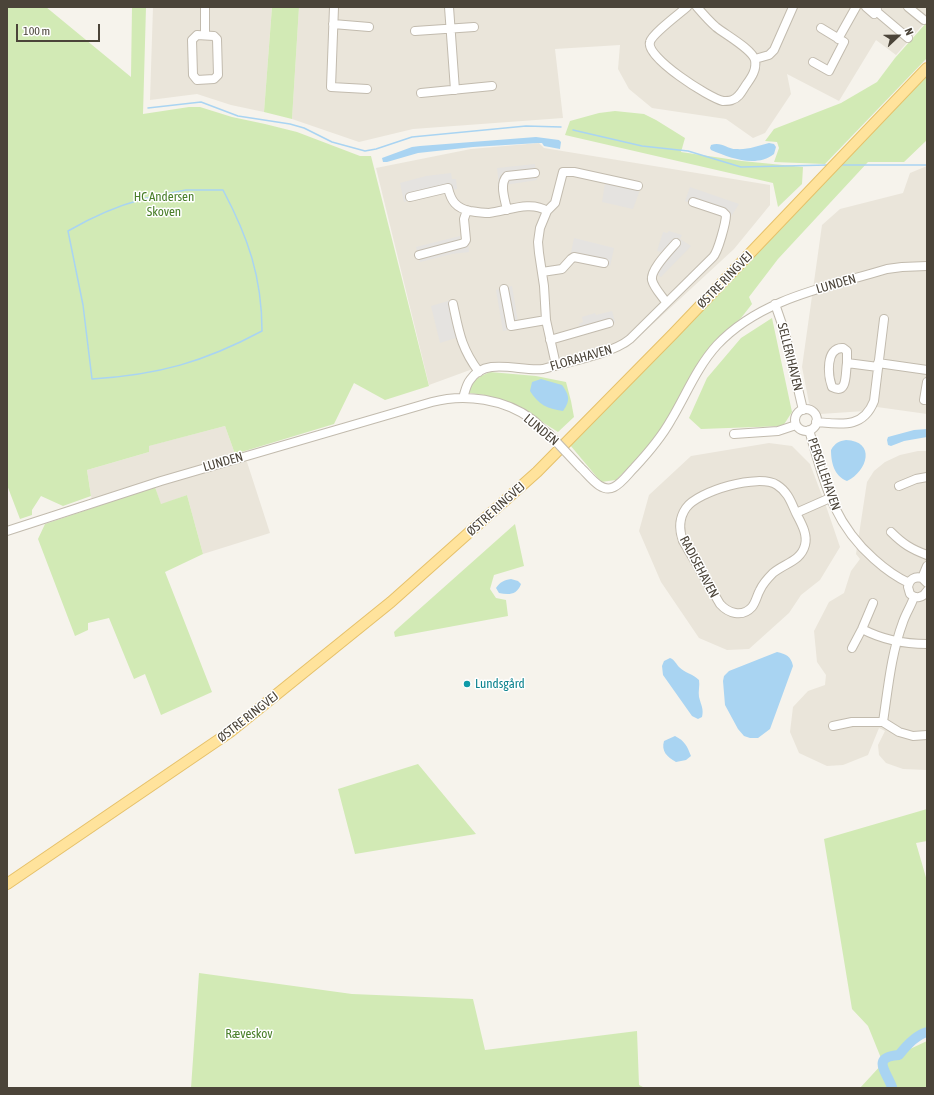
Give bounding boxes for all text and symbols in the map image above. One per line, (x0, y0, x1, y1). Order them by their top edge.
scale bar (18, 16, 102, 42)
north arrow (878, 16, 918, 56)
text: 100 m (23, 24, 50, 38)
text: N (902, 26, 916, 37)
park label: HC Andersen Skoven (134, 189, 194, 220)
street label: ØSTRE RINGVEJ (694, 248, 756, 312)
street label: LUNDEN (814, 271, 858, 297)
street label: SELLERIHAVEN (774, 321, 806, 393)
street label: FLORAHAVEN (548, 342, 614, 374)
street label: LUNDEN (520, 411, 562, 449)
street label: PERSILLEHAVEN (804, 436, 844, 512)
street label: LUNDEN (201, 449, 245, 475)
street label: ØSTRE RINGVEJ (464, 479, 528, 539)
street label: RADISEHAVEN (676, 533, 722, 601)
place label: Lundsgård (475, 676, 525, 692)
marker: Lundsgård (462, 679, 472, 689)
street label: ØSTRE RINGVEJ (214, 688, 282, 746)
park label: Ræveskov (225, 1026, 273, 1042)

